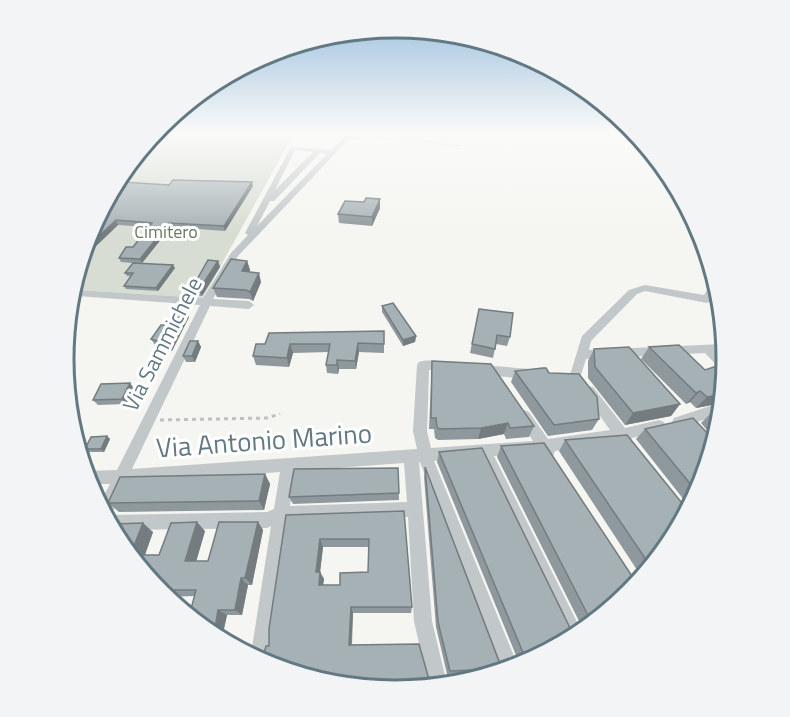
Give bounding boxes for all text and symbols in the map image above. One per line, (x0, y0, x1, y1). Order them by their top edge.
park label: Cimitero (134, 218, 198, 245)
street label: Via Sammichele (114, 271, 210, 417)
street label: Via Antonio Marino (155, 412, 373, 467)

